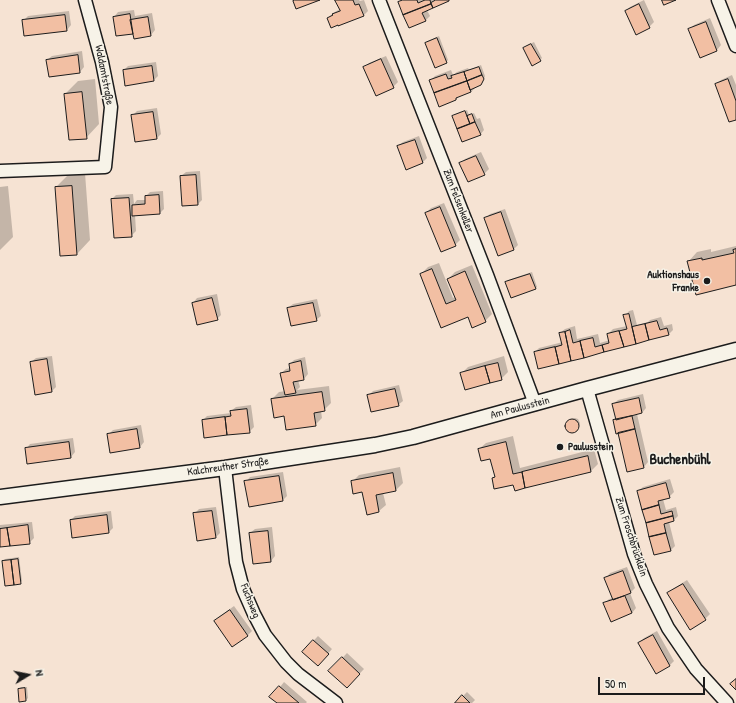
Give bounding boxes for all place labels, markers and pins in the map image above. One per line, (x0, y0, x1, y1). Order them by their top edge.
place label: Auktionshaus Franke (647, 268, 699, 294)
marker: Auktionshaus Franke (702, 276, 712, 286)
place label: Paulusstein (568, 440, 613, 454)
marker: Paulusstein (555, 442, 565, 452)

